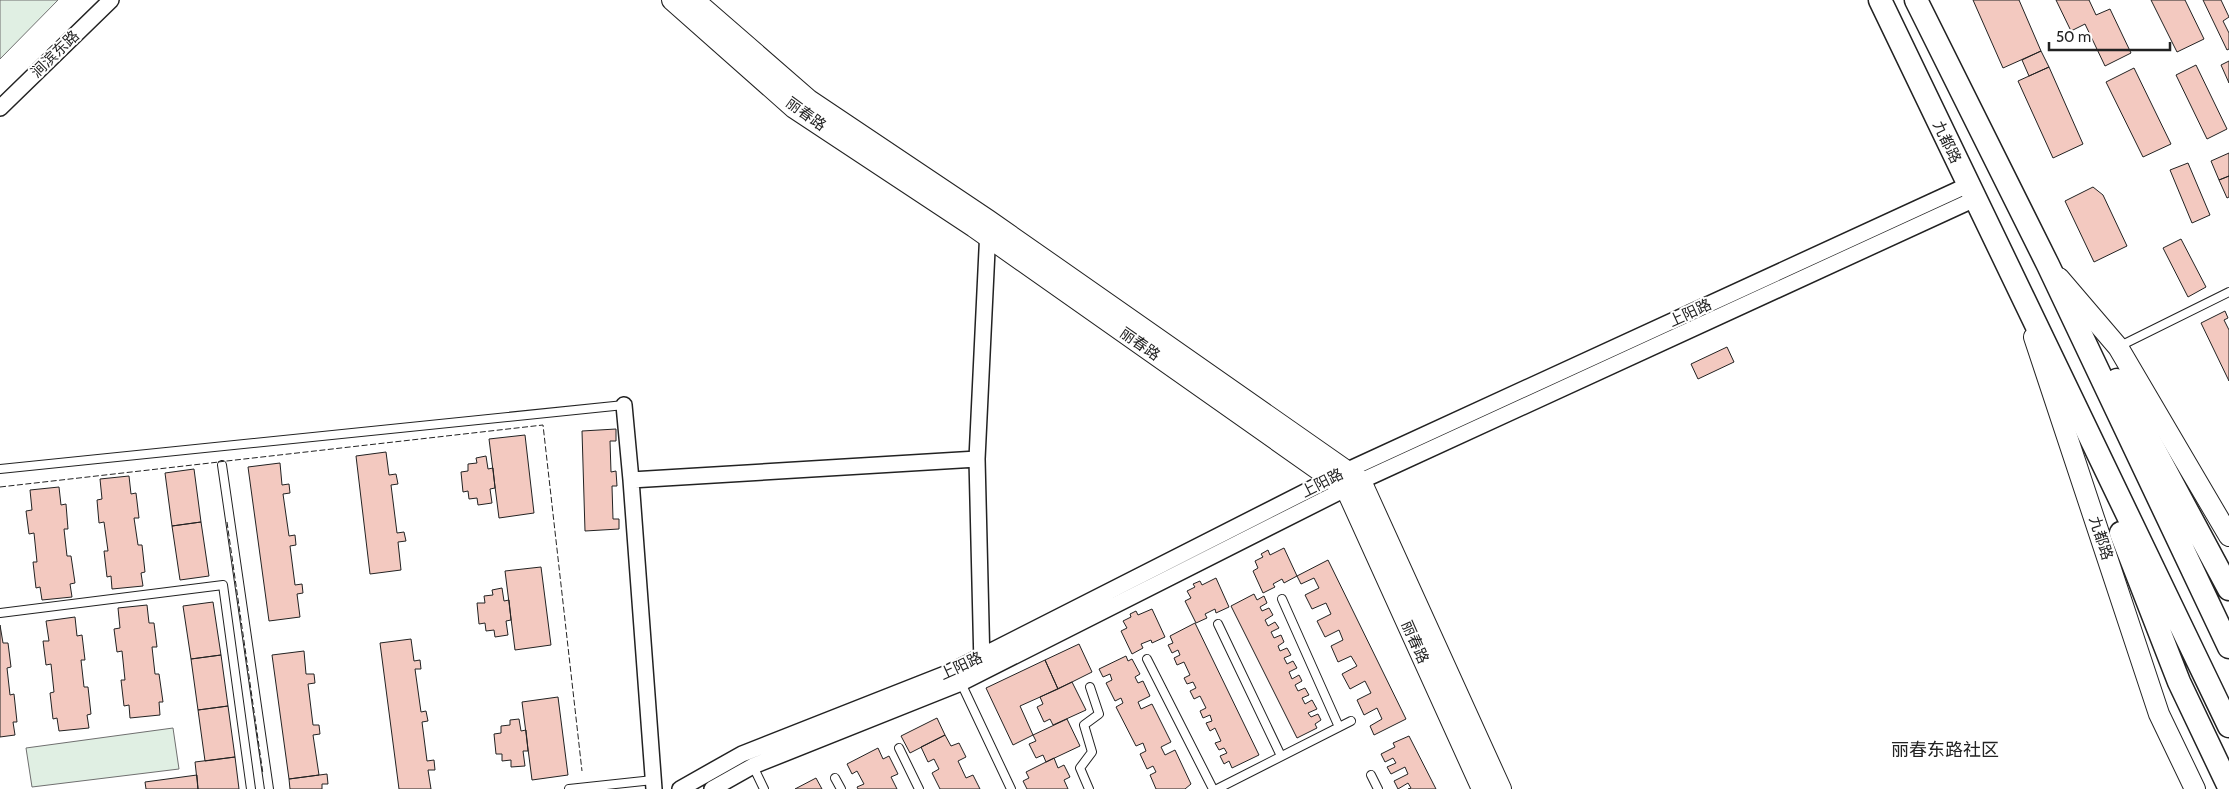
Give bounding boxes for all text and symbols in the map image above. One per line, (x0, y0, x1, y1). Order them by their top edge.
scale bar (2049, 20, 2170, 52)
street label: 涧滨东路 (27, 27, 83, 81)
text: 50 m (2056, 28, 2091, 46)
street label: 丽春路 (783, 93, 829, 135)
street label: 九都路 (1929, 118, 1965, 166)
street label: 上阳路 (1666, 295, 1714, 331)
street label: 丽春路 (1116, 324, 1164, 364)
street label: 上阳路 (1298, 465, 1346, 501)
street label: 九都路 (2085, 514, 2117, 562)
street label: 丽春路 (1398, 618, 1432, 666)
street label: 上阳路 (937, 648, 985, 684)
district label: 丽春东路社区 (1891, 739, 1999, 761)

